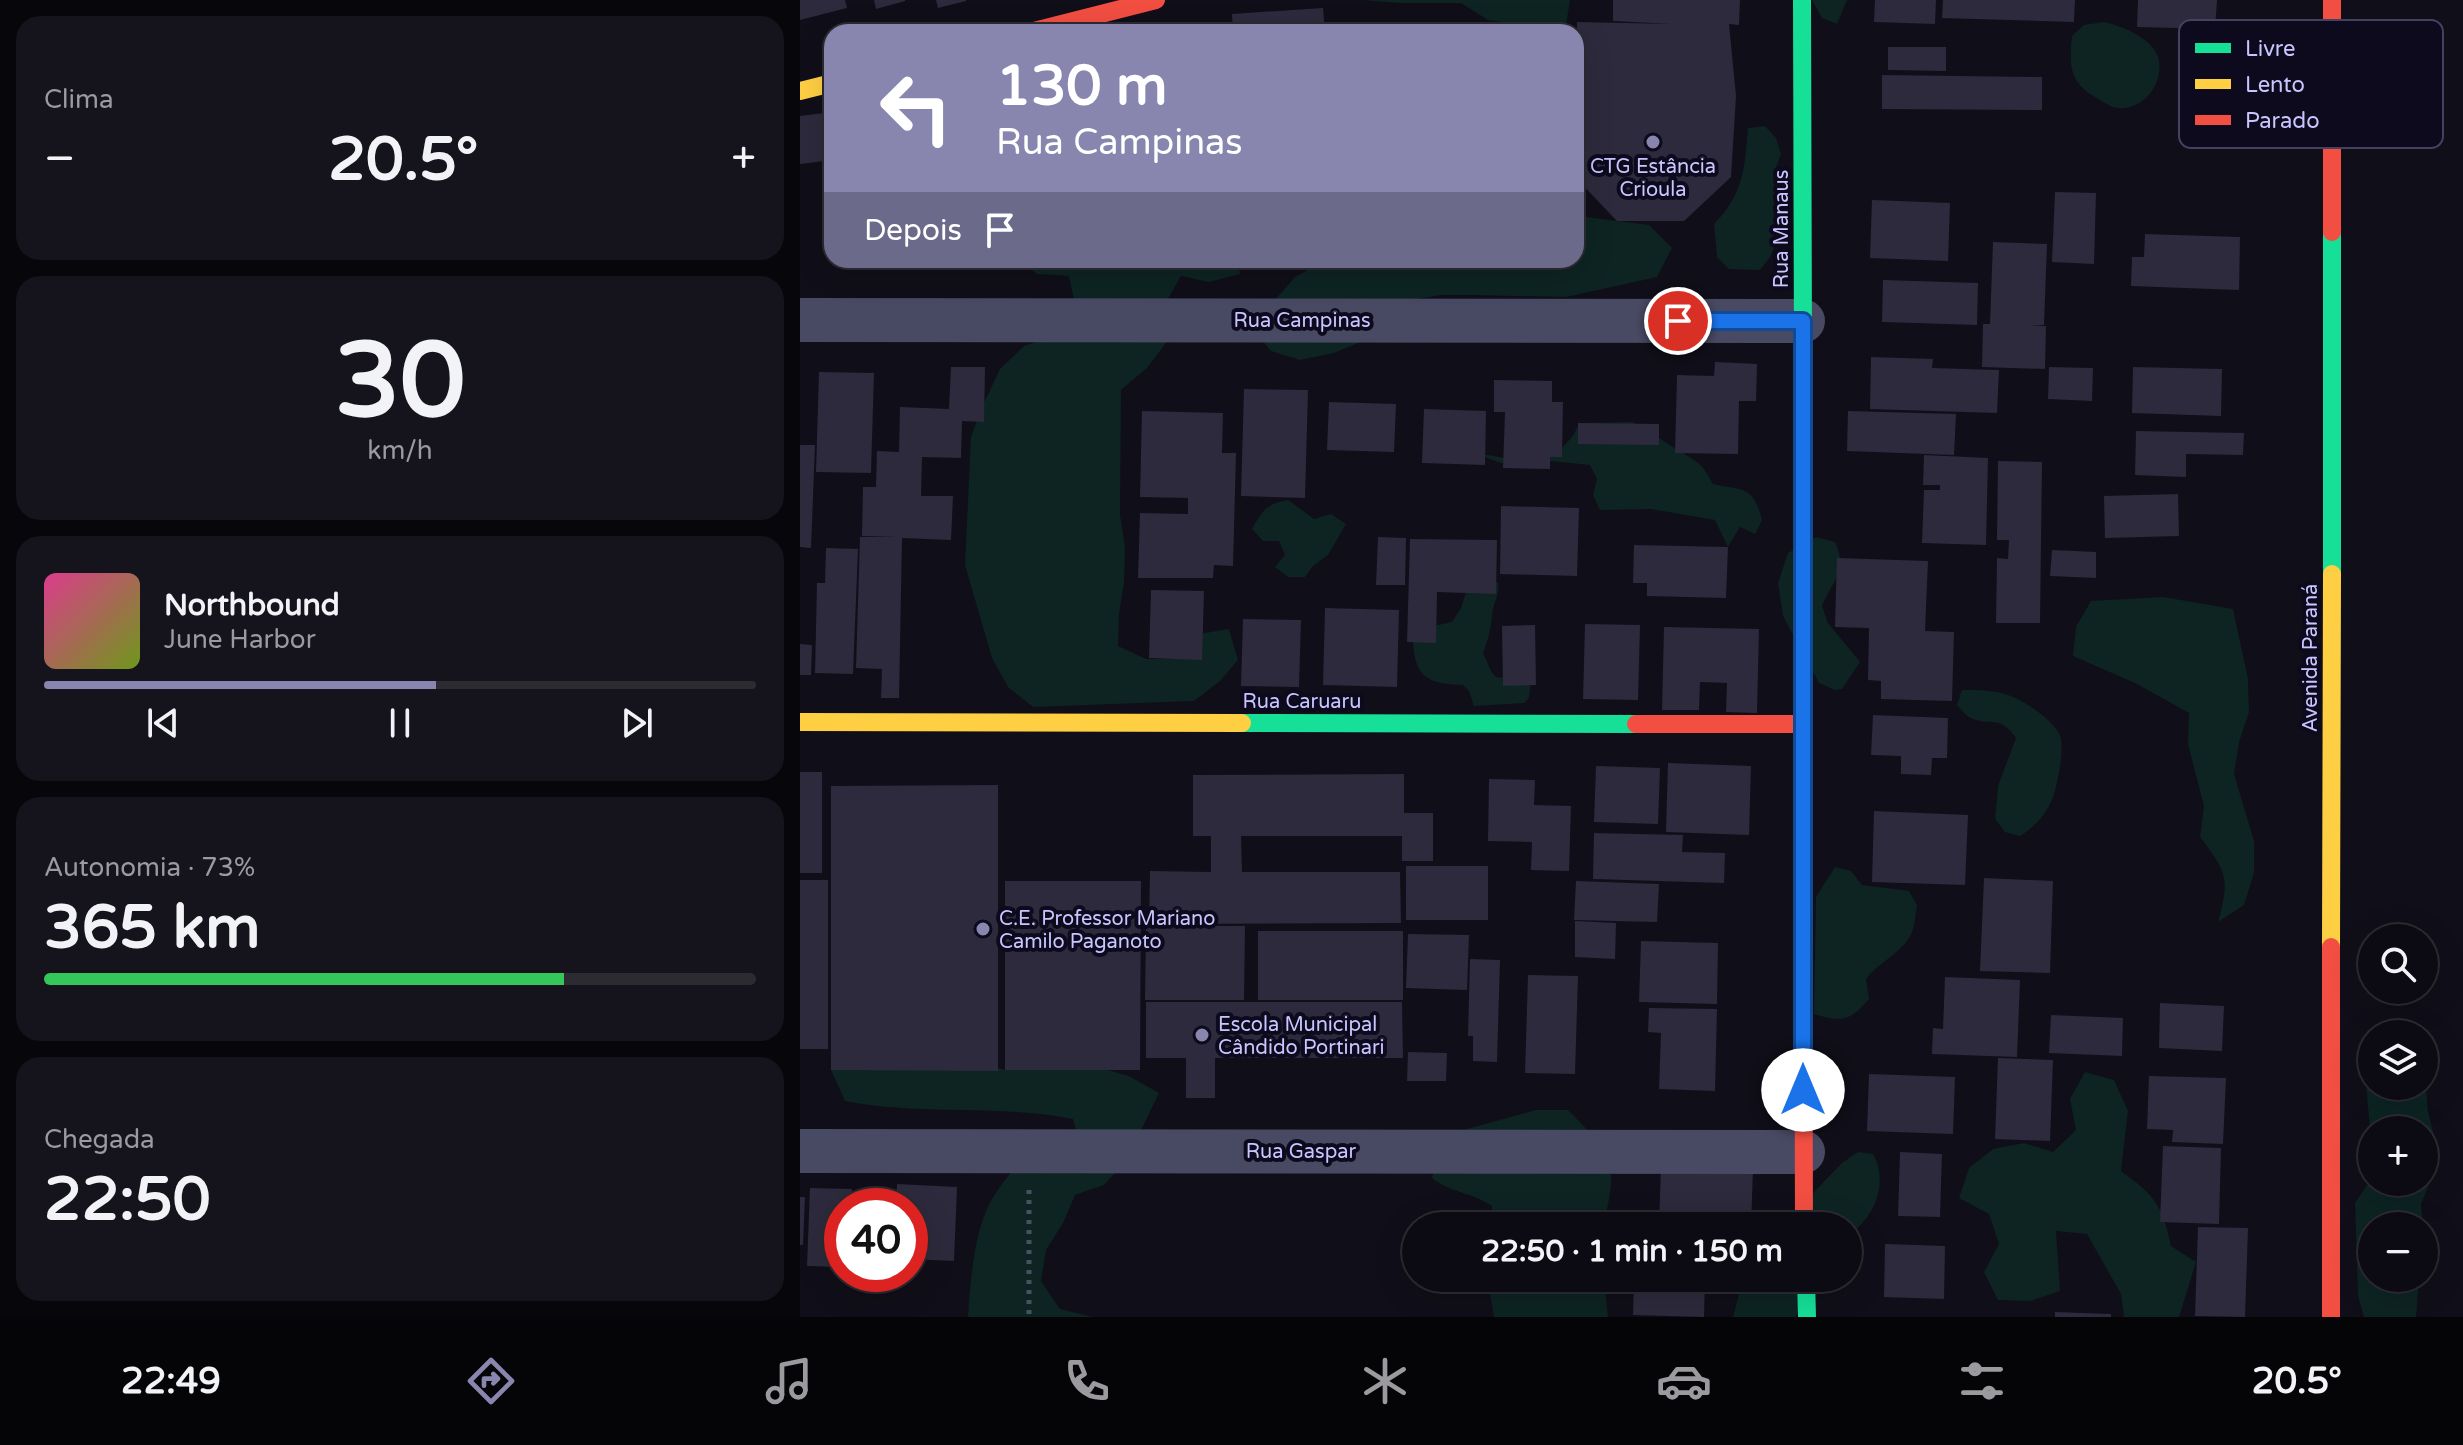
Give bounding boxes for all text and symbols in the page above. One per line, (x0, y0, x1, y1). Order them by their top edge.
legend (2179, 20, 2443, 148)
text: Livre (2245, 36, 2295, 62)
text: 130 m (996, 53, 1167, 120)
icon: left (864, 56, 968, 160)
text: Lento (2245, 72, 2305, 98)
text: Clima (44, 84, 114, 115)
text: Parado (2245, 108, 2320, 134)
text: Rua Campinas (996, 121, 1243, 164)
text: 20.5° (328, 124, 478, 196)
text: − (44, 133, 75, 186)
text: + (731, 133, 756, 186)
marker: CTG Estância Crioula (1644, 133, 1662, 151)
place label: CTG Estância Crioula (1590, 155, 1716, 202)
street label: Rua Manaus (1770, 170, 1794, 288)
icon: arrive (978, 208, 1022, 252)
text: Depois (864, 212, 962, 249)
pin (1644, 287, 1712, 355)
icon: arrive (1656, 299, 1700, 343)
street label: Rua Campinas (1234, 309, 1370, 333)
text: 30 (335, 320, 465, 445)
text: km/h (367, 435, 433, 466)
street label: Avenida Paraná (2299, 584, 2323, 732)
text: Northbound (164, 587, 340, 624)
text: June Harbor (164, 624, 316, 655)
street label: Rua Caruaru (1243, 690, 1361, 714)
icon: previous (141, 701, 185, 745)
icon: pause (378, 701, 422, 745)
icon: next (615, 701, 659, 745)
text: Autonomia · 73% (44, 852, 255, 883)
text: 365 km (44, 892, 260, 964)
place label: C.E. Professor Mariano Camilo Paganoto (999, 907, 1215, 954)
marker: C.E. Professor Mariano Camilo Paganoto (974, 920, 992, 938)
map controls (2358, 924, 2438, 1292)
button: search (2358, 924, 2438, 1004)
place label: Escola Municipal Cândido Portinari (1218, 1013, 1385, 1060)
button: layers (2358, 1020, 2438, 1100)
marker: Escola Municipal Cândido Portinari (1193, 1026, 1211, 1044)
position arrow (1761, 1048, 1845, 1132)
button: + (2358, 1116, 2438, 1196)
text: Chegada (44, 1124, 155, 1155)
street label: Rua Gaspar (1246, 1140, 1357, 1164)
text: 22:50 (44, 1164, 210, 1236)
speed limit sign: 40 (824, 1188, 928, 1292)
button: − (2358, 1212, 2438, 1292)
text: 22:50 · 1 min · 150 m (1481, 1233, 1783, 1270)
icon: directions (463, 1353, 519, 1409)
icon: music (761, 1353, 817, 1409)
icon: phone (1059, 1353, 1115, 1409)
icon: climate (1357, 1353, 1413, 1409)
icon: car (1656, 1353, 1712, 1409)
icon: filters (1954, 1353, 2010, 1409)
text: 22:49 (121, 1360, 221, 1403)
text: 20.5° (2252, 1360, 2342, 1403)

